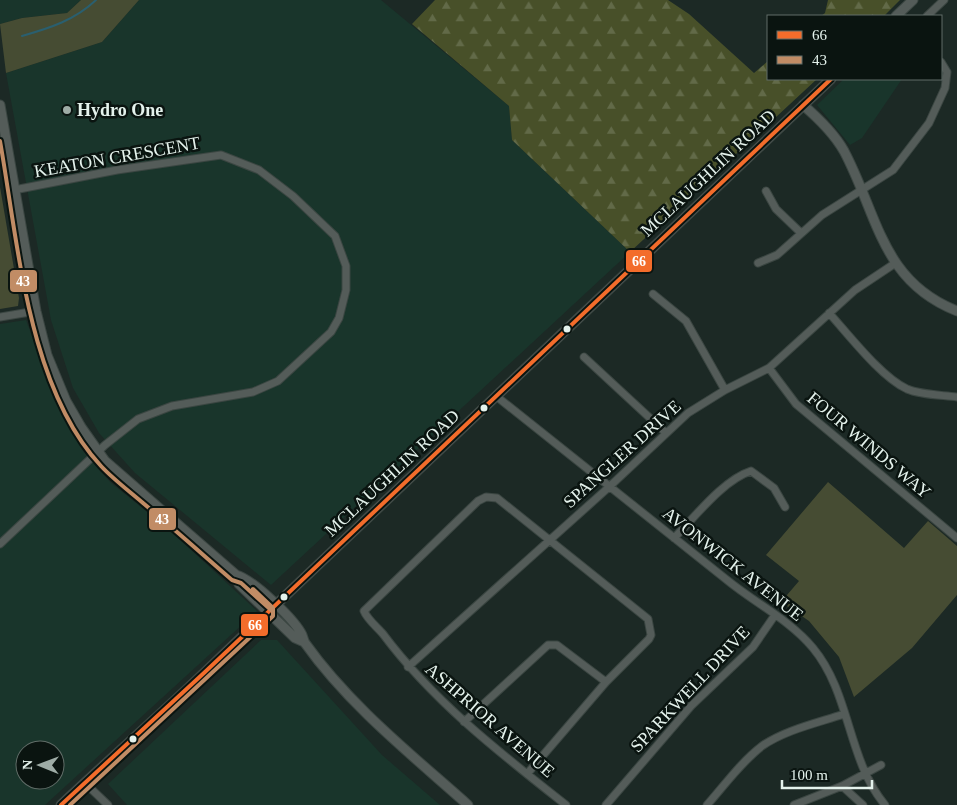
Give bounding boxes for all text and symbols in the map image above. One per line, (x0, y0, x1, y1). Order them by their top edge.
legend (767, 15, 942, 80)
text: 66 (812, 27, 828, 43)
text: 43 (812, 52, 827, 68)
place label: Hydro One (77, 100, 163, 120)
marker: Hydro One (61, 104, 73, 116)
street label: MCLAUGHLIN ROAD (637, 106, 779, 240)
street label: KEATON CRESCENT (32, 133, 202, 181)
line badge: 66 (625, 249, 653, 273)
text: 66 (632, 254, 646, 269)
line badge: 43 (9, 269, 38, 293)
text: 43 (16, 274, 30, 289)
unlabelled marker (562, 324, 572, 334)
street label: FOUR WINDS WAY (803, 388, 935, 502)
street label: SPANGLER DRIVE (559, 396, 685, 512)
unlabelled marker (479, 403, 489, 413)
street label: MCLAUGHLIN ROAD (321, 406, 463, 540)
street label: AVONWICK AVENUE (659, 503, 807, 625)
line badge: 43 (148, 507, 177, 531)
text: 43 (155, 512, 169, 527)
unlabelled marker (279, 592, 289, 602)
line badge: 66 (240, 613, 269, 637)
text: 66 (248, 618, 262, 633)
street label: SPARKWELL DRIVE (626, 622, 754, 756)
street label: ASHPRIOR AVENUE (421, 659, 559, 781)
unlabelled marker (128, 734, 138, 744)
north arrow (15, 740, 65, 790)
scale bar (782, 758, 872, 790)
text: N (20, 760, 35, 770)
text: 100 m (790, 767, 828, 783)

